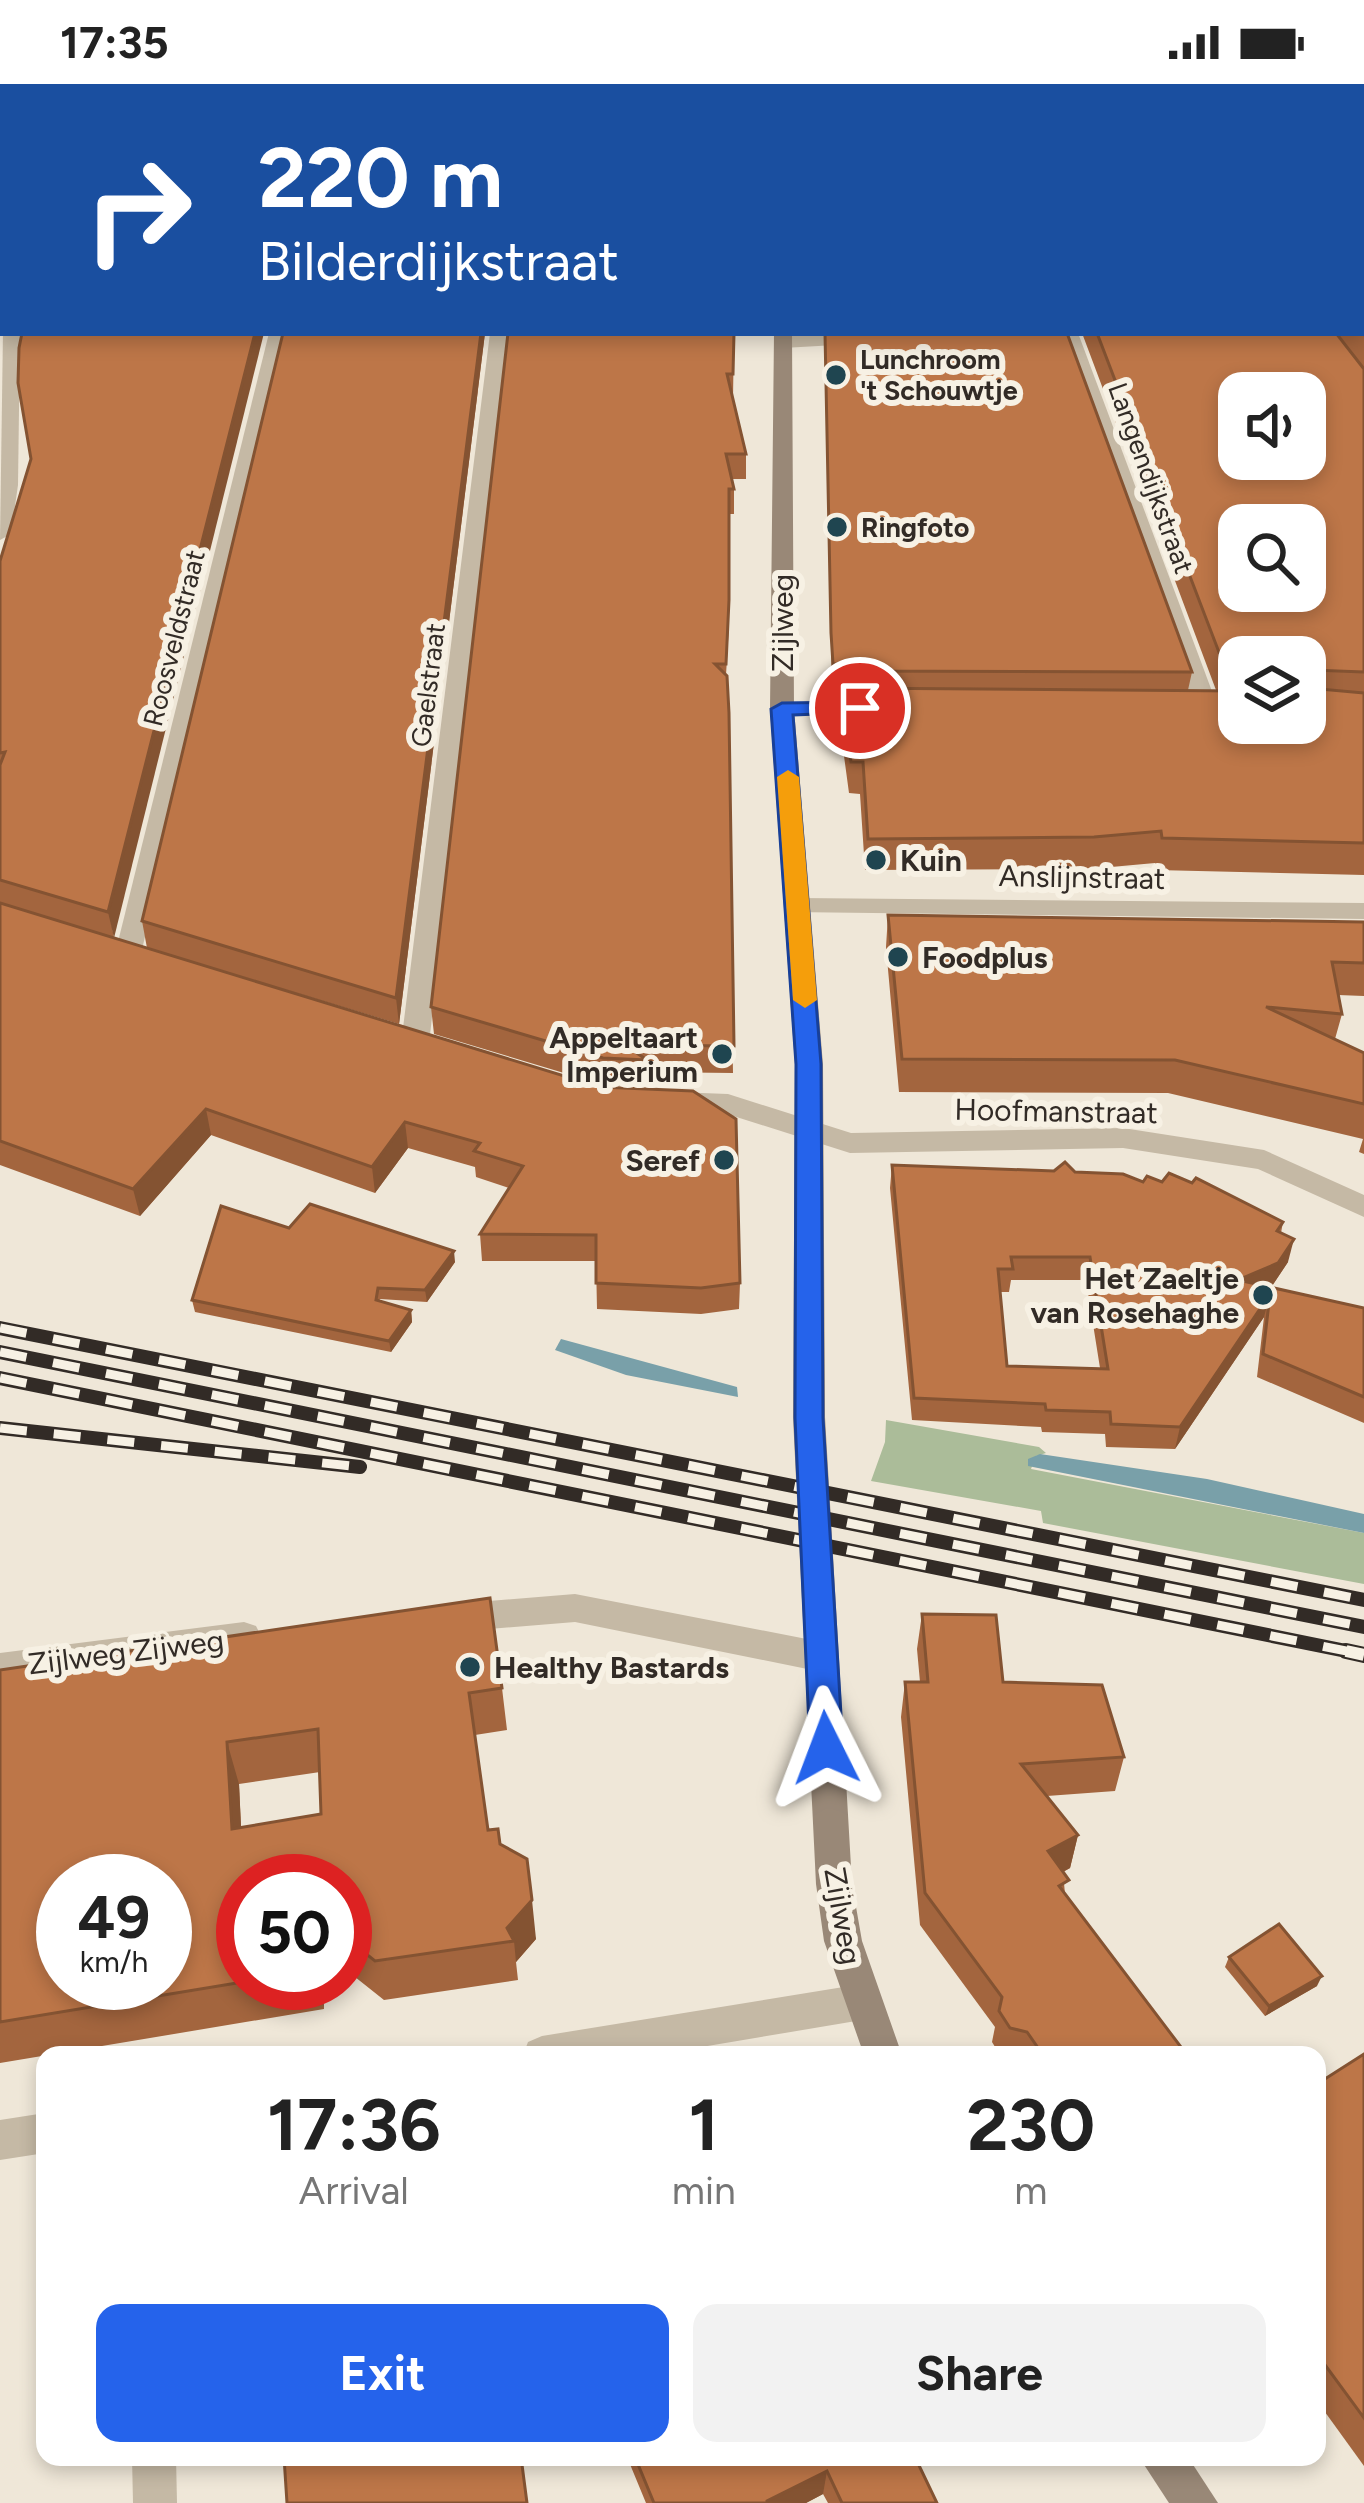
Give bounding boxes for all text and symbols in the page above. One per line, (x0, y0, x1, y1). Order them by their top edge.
text: 17:35 (60, 15, 169, 69)
text: 220 m (258, 127, 503, 228)
icon: right (60, 132, 216, 288)
text: Bilderdijkstraat (258, 229, 619, 294)
place label: Lunchroom 't Schouwtje (860, 343, 1018, 407)
marker: Lunchroom 't Schouwtje (823, 362, 849, 388)
map controls (1218, 372, 1326, 744)
button: sound (1218, 372, 1326, 480)
street label: Langendijkstraat (1101, 378, 1201, 578)
button: search (1218, 504, 1326, 612)
place label: Ringfoto (861, 511, 969, 544)
marker: Ringfoto (824, 514, 850, 540)
street label: Roosveldstraat (136, 546, 212, 730)
street label: Zijlweg (764, 574, 801, 672)
street label: Gaelstraat (404, 621, 452, 749)
button: layers (1218, 636, 1326, 744)
pin (809, 657, 911, 759)
icon: arrive (827, 675, 893, 741)
place label: Kuin (900, 842, 962, 879)
marker: Kuin (863, 847, 889, 873)
street label: Anslijnstraat (998, 857, 1166, 897)
place label: Foodplus (922, 939, 1048, 976)
marker: Foodplus (885, 944, 911, 970)
place label: Appeltaart Imperium (549, 1019, 698, 1090)
marker: Appeltaart Imperium (709, 1041, 735, 1067)
street label: Hoofmanstraat (954, 1091, 1158, 1131)
place label: Seref (625, 1142, 700, 1179)
marker: Seref (711, 1147, 737, 1173)
place label: Het Zaeltje van Rosehaghe (1030, 1260, 1239, 1331)
marker: Het Zaeltje van Rosehaghe (1250, 1282, 1276, 1308)
street label: Zijlweg Zijweg (26, 1622, 226, 1682)
place label: Healthy Bastards (494, 1649, 729, 1686)
marker: Healthy Bastards (457, 1654, 483, 1680)
position arrow (763, 1685, 889, 1811)
speed limit sign: 50 (216, 1854, 372, 2010)
street label: Zijlweg (816, 1865, 870, 1967)
text: 49 (78, 1881, 150, 1953)
text: km/h (80, 1943, 148, 1980)
text: 17:36 (267, 2082, 441, 2168)
text: 1 (689, 2082, 719, 2168)
text: 230 (967, 2082, 1095, 2168)
text: Arrival (299, 2167, 409, 2214)
text: min (672, 2167, 736, 2214)
text: m (1014, 2167, 1047, 2214)
button: Exit (96, 2304, 669, 2442)
button: Share (693, 2304, 1266, 2442)

